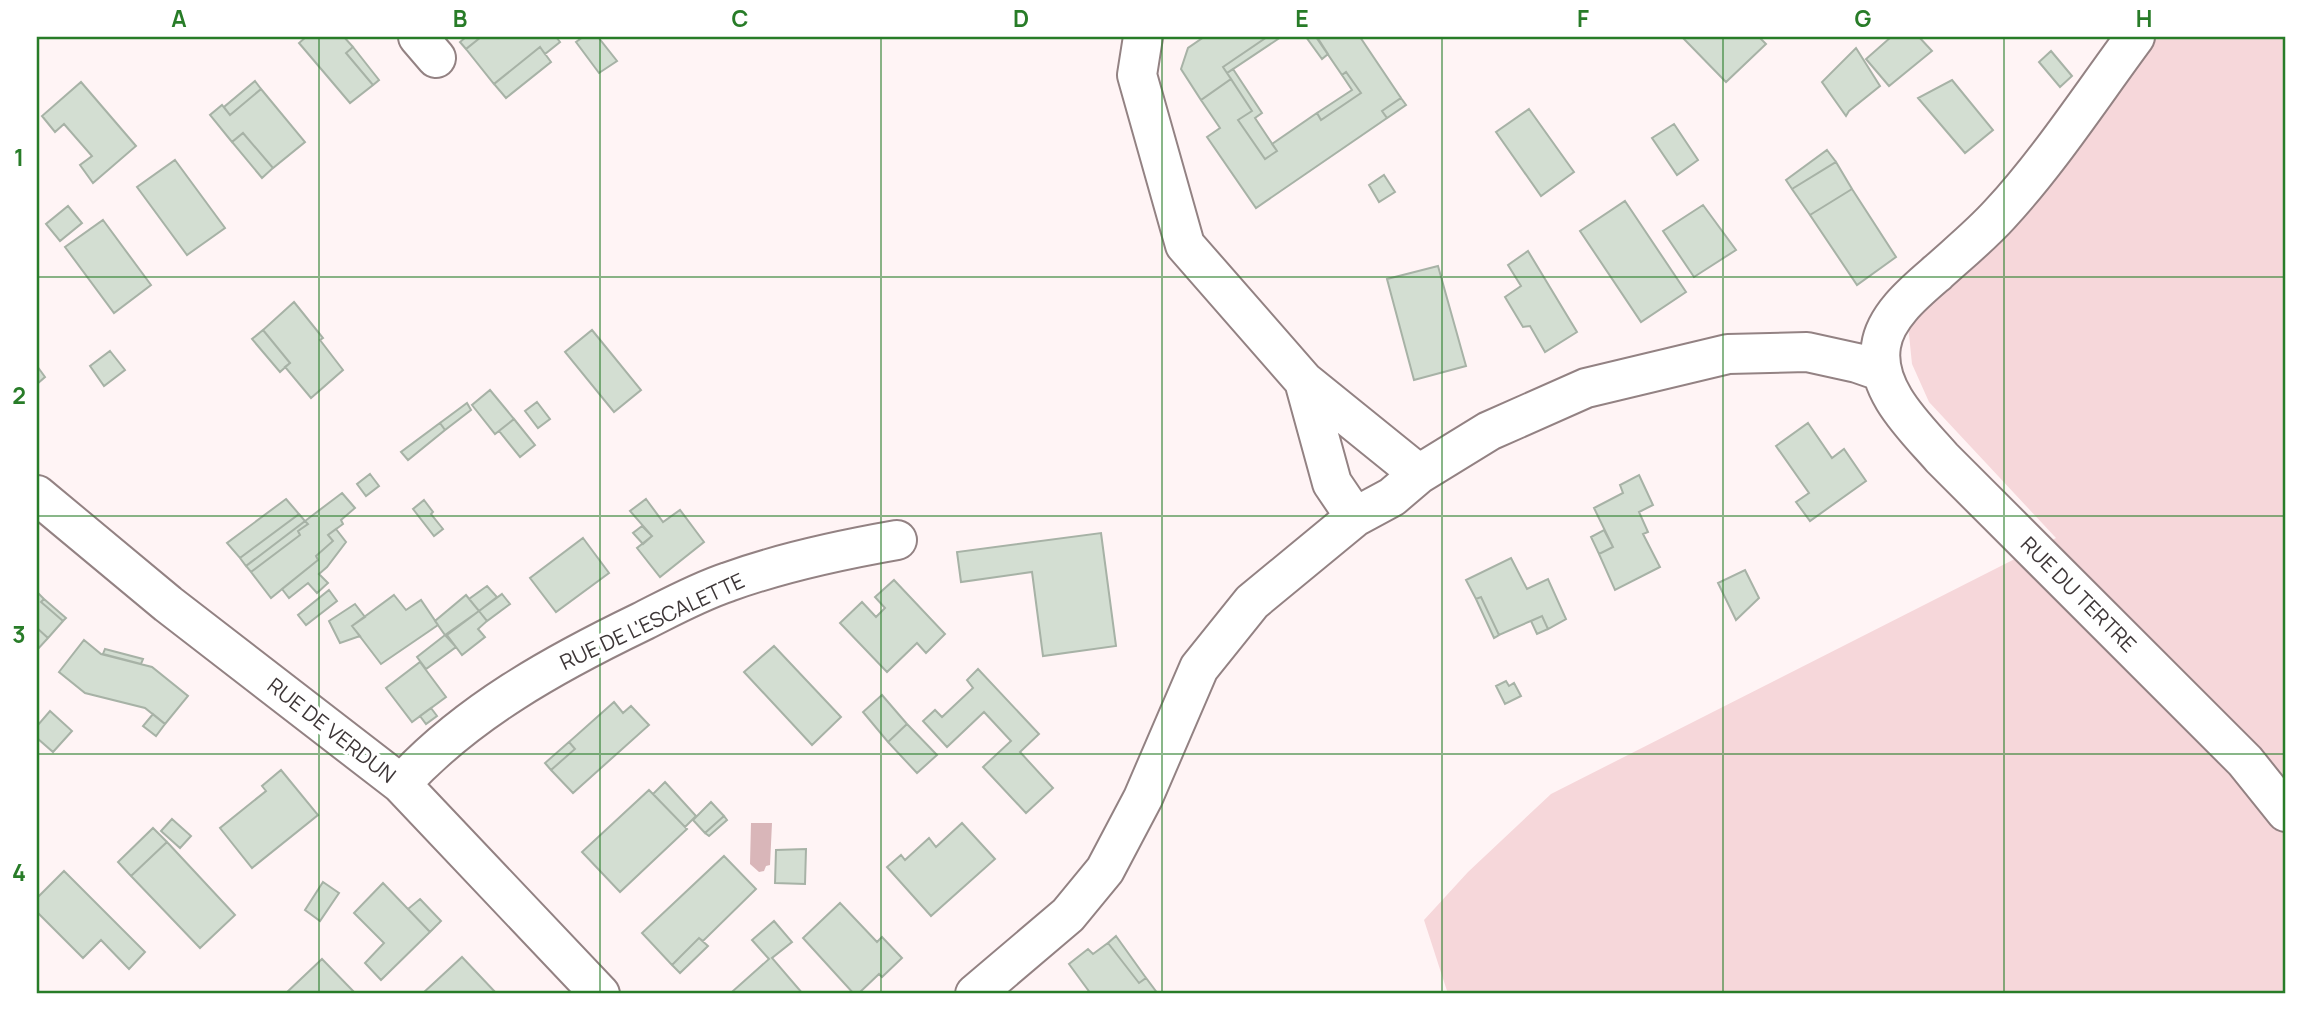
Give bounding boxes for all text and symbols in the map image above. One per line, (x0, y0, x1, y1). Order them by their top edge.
text: A (171, 2, 187, 34)
text: B (453, 2, 467, 34)
text: C (732, 2, 749, 34)
text: D (1013, 2, 1029, 34)
text: E (1295, 2, 1309, 34)
text: F (1577, 2, 1589, 34)
text: G (1855, 2, 1872, 34)
text: H (2136, 2, 2152, 34)
text: 1 (14, 141, 24, 173)
text: 2 (12, 379, 26, 411)
street label: RUE DU TERTRE (2015, 530, 2143, 658)
street label: RUE DE L'ESCALETTE (555, 566, 749, 676)
text: 3 (12, 618, 26, 650)
street label: RUE DE VERDUN (262, 671, 402, 789)
text: 4 (12, 856, 26, 888)

